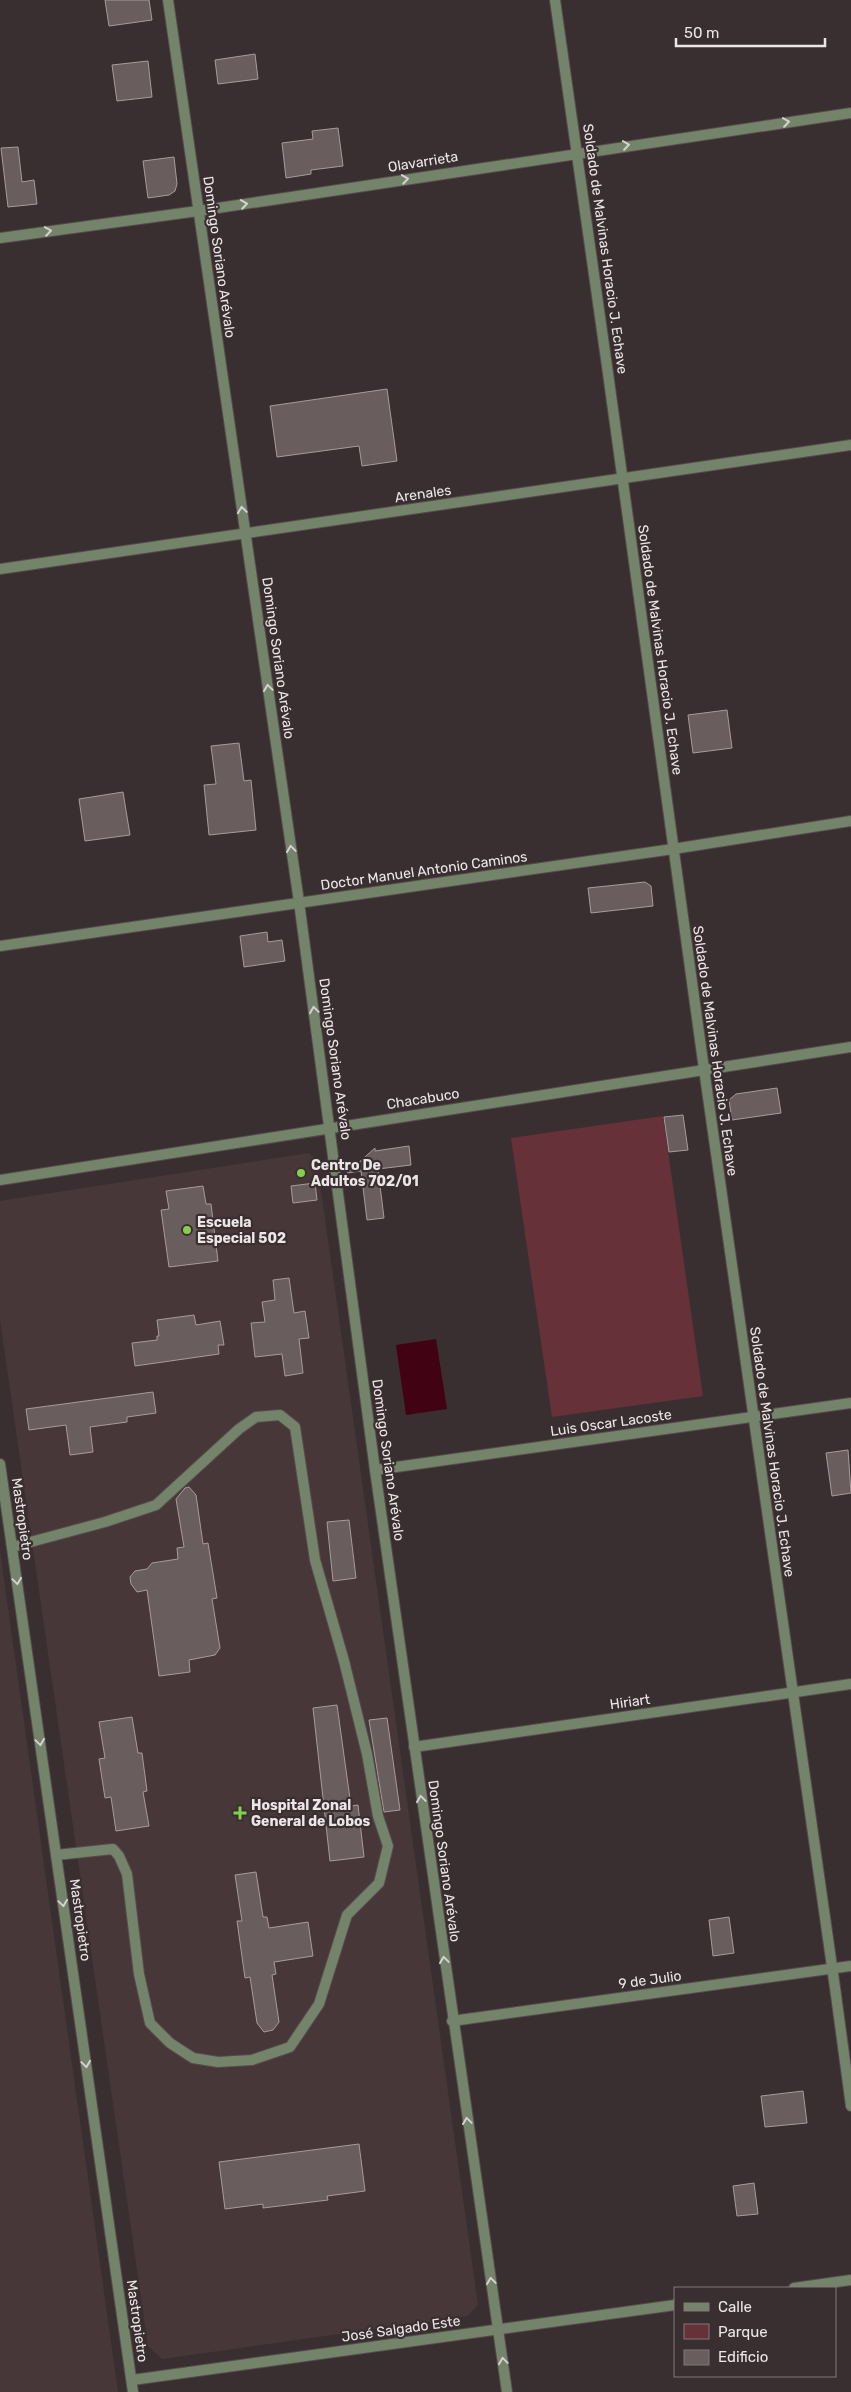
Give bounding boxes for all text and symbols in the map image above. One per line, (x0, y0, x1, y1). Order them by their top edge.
scale bar (676, 15, 825, 47)
text: 50 m (684, 24, 719, 42)
one-way arrow (783, 117, 791, 128)
street label: Soldado de Malvinas Horacio J. Echave (579, 123, 631, 375)
one-way arrow (621, 141, 630, 151)
street label: Olavarrieta (387, 148, 459, 176)
one-way arrow (401, 174, 409, 185)
street label: Domingo Soriano Arévalo (199, 175, 239, 339)
one-way arrow (240, 199, 248, 210)
one-way arrow (45, 226, 53, 237)
street label: Arenales (394, 482, 452, 506)
one-way arrow (238, 506, 248, 514)
street label: Soldado de Malvinas Horacio J. Echave (634, 524, 686, 776)
street label: Domingo Soriano Arévalo (258, 576, 298, 740)
one-way arrow (263, 684, 274, 692)
one-way arrow (287, 845, 297, 853)
street label: Doctor Manuel Antonio Caminos (320, 848, 528, 894)
street label: Soldado de Malvinas Horacio J. Echave (689, 925, 741, 1177)
street label: Domingo Soriano Arévalo (315, 977, 355, 1141)
one-way arrow (309, 1005, 320, 1013)
street label: Chacabuco (385, 1085, 461, 1113)
place label: Centro De Adultos 702/01 (311, 1157, 419, 1190)
marker: Centro De Adultos 702/01 (295, 1167, 307, 1179)
place label: Escuela Especial 502 (197, 1214, 286, 1247)
marker: Escuela Especial 502 (181, 1224, 193, 1236)
street label: Soldado de Malvinas Horacio J. Echave (746, 1326, 798, 1578)
street label: Domingo Soriano Arévalo (368, 1378, 408, 1542)
street label: Luis Oscar Lacoste (549, 1406, 673, 1440)
street label: Mastropietro (8, 1477, 36, 1561)
one-way arrow (11, 1578, 22, 1586)
street label: Hiriart (609, 1691, 652, 1713)
one-way arrow (34, 1738, 45, 1746)
street label: Domingo Soriano Arévalo (424, 1779, 464, 1943)
one-way arrow (416, 1795, 427, 1803)
place label: Hospital Zonal General de Lobos (251, 1797, 371, 1830)
marker: Hospital Zonal General de Lobos (233, 1806, 247, 1820)
street label: Mastropietro (66, 1878, 94, 1962)
one-way arrow (57, 1899, 68, 1907)
one-way arrow (439, 1956, 450, 1964)
street label: 9 de Julio (617, 1967, 683, 1993)
one-way arrow (81, 2059, 91, 2068)
one-way arrow (463, 2116, 473, 2125)
one-way arrow (487, 2277, 497, 2286)
street label: Mastropietro (123, 2279, 151, 2363)
legend (674, 2287, 836, 2377)
text: Calle (718, 2298, 752, 2316)
street label: José Salgado Este (340, 2312, 462, 2346)
text: Parque (718, 2323, 768, 2341)
text: Edificio (718, 2348, 768, 2366)
one-way arrow (498, 2357, 509, 2365)

